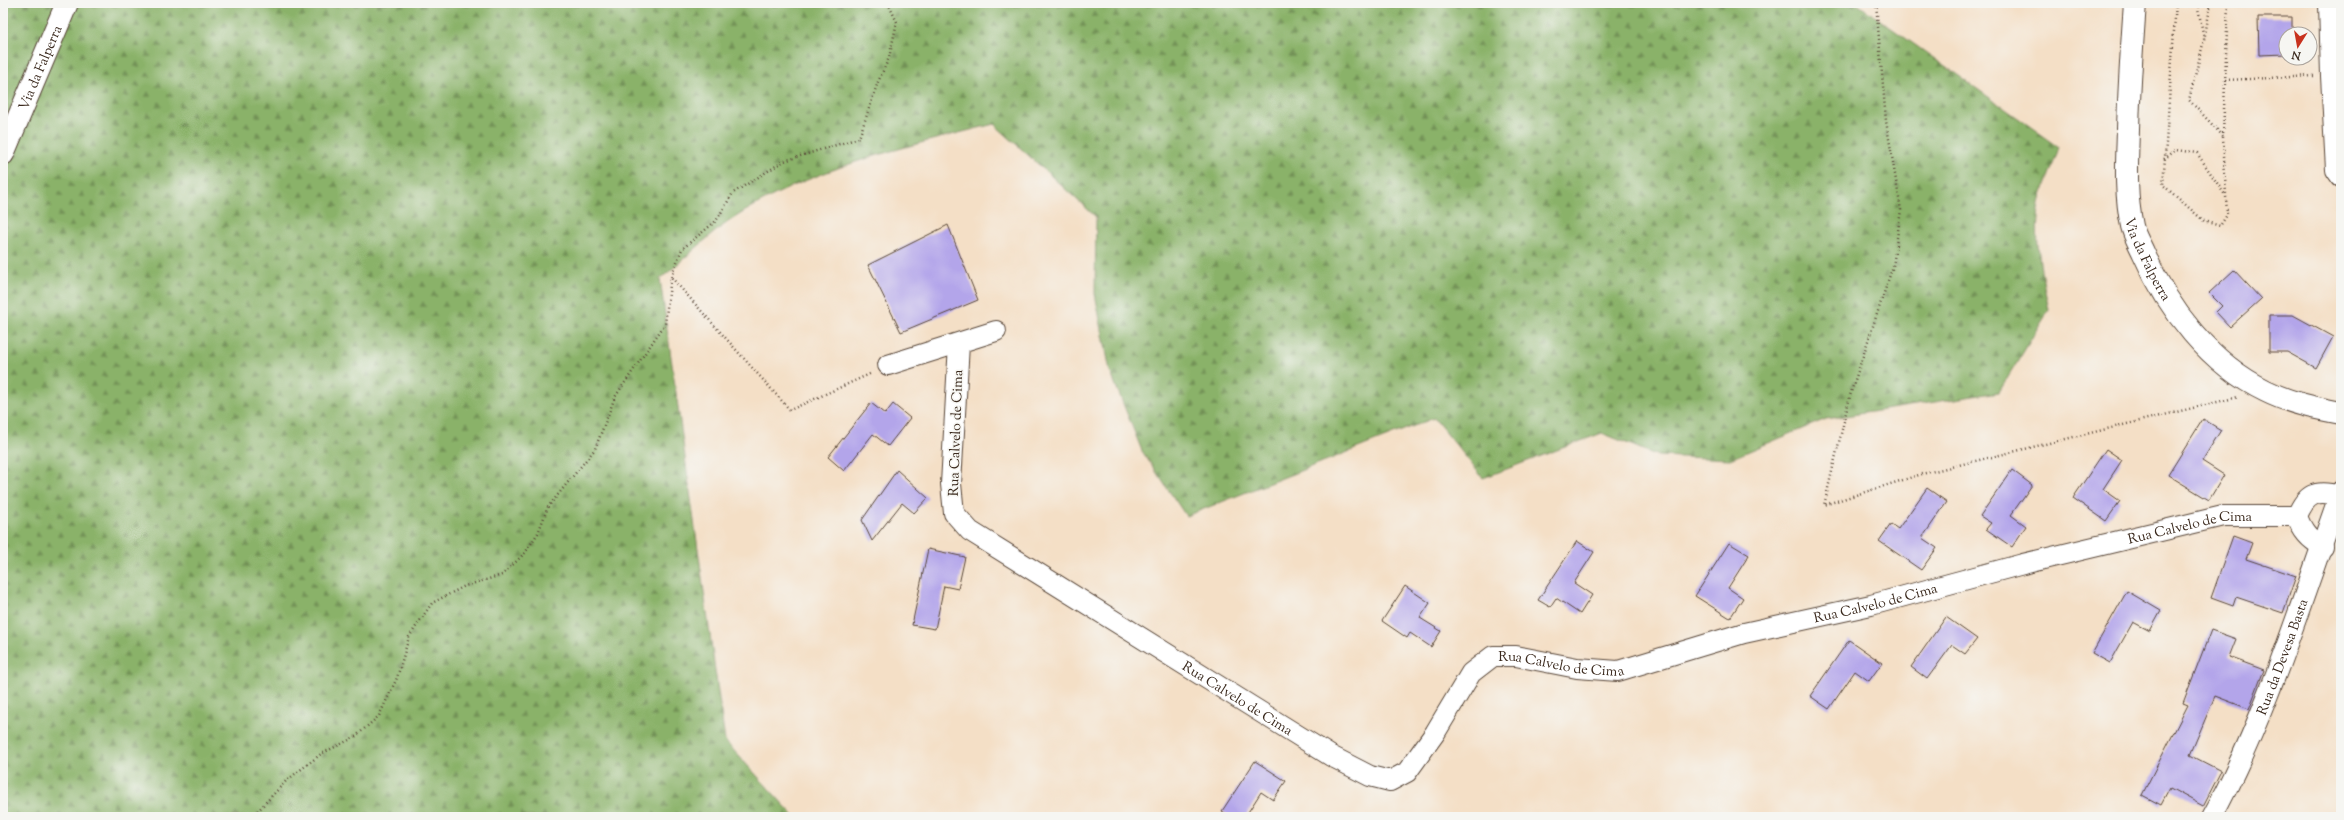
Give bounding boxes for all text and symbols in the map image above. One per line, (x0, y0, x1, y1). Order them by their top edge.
street label: Via da Falperra (15, 22, 69, 114)
north arrow (2278, 26, 2318, 66)
text: N (2290, 46, 2303, 64)
street label: Via da Falperra (2118, 216, 2175, 306)
street label: Rua Calvelo de Cima (945, 369, 969, 497)
street label: Rua Calvelo de Cima (2126, 508, 2253, 550)
street label: Rua Calvelo de Cima (1812, 579, 1940, 629)
street label: Rua da Devesa Basta (2253, 596, 2315, 719)
street label: Rua Calvelo de Cima (1498, 648, 1628, 683)
street label: Rua Calvelo de Cima (1178, 658, 1296, 742)

